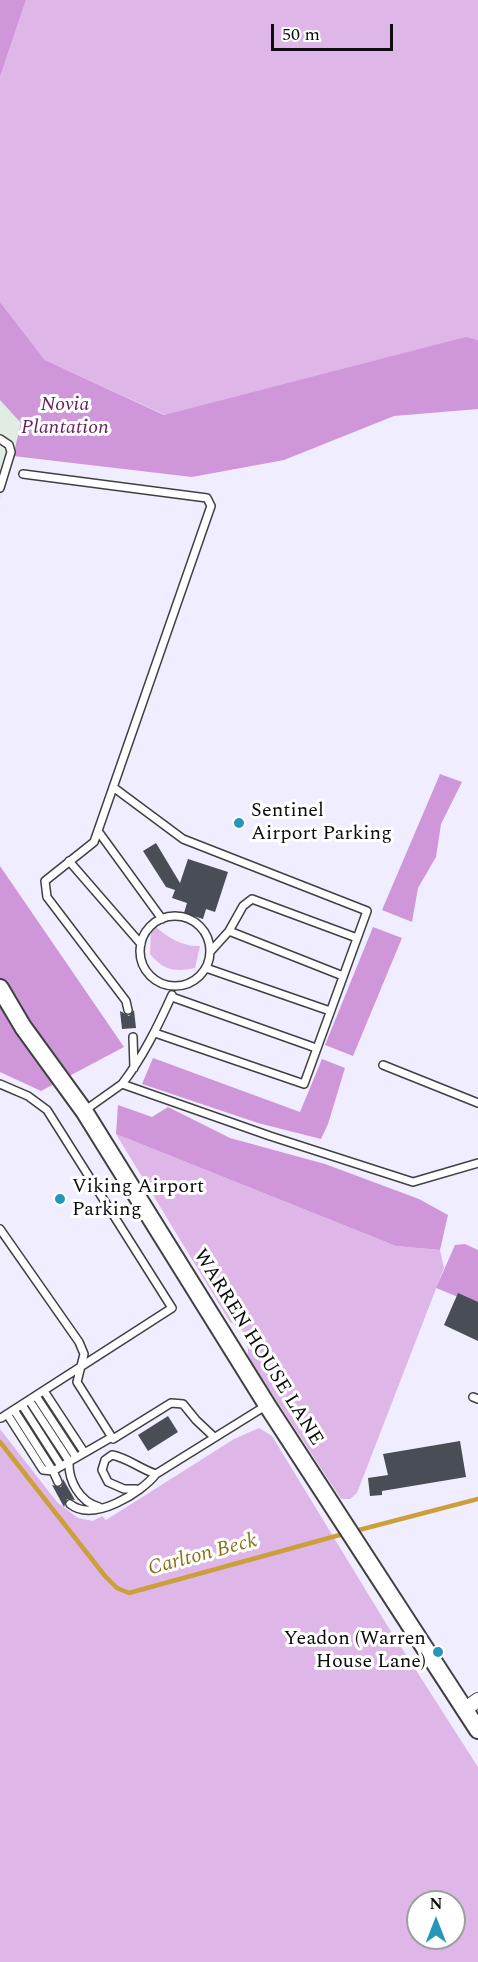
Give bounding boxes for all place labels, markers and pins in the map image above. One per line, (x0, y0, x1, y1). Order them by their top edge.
place label: Sentinel Airport Parking (251, 800, 392, 847)
marker: Sentinel Airport Parking (232, 816, 246, 830)
place label: Viking Airport Parking (72, 1176, 204, 1223)
marker: Viking Airport Parking (53, 1192, 67, 1206)
place label: Yeadon (Warren House Lane) (284, 1628, 426, 1675)
marker: Yeadon (Warren House Lane) (431, 1645, 445, 1659)

